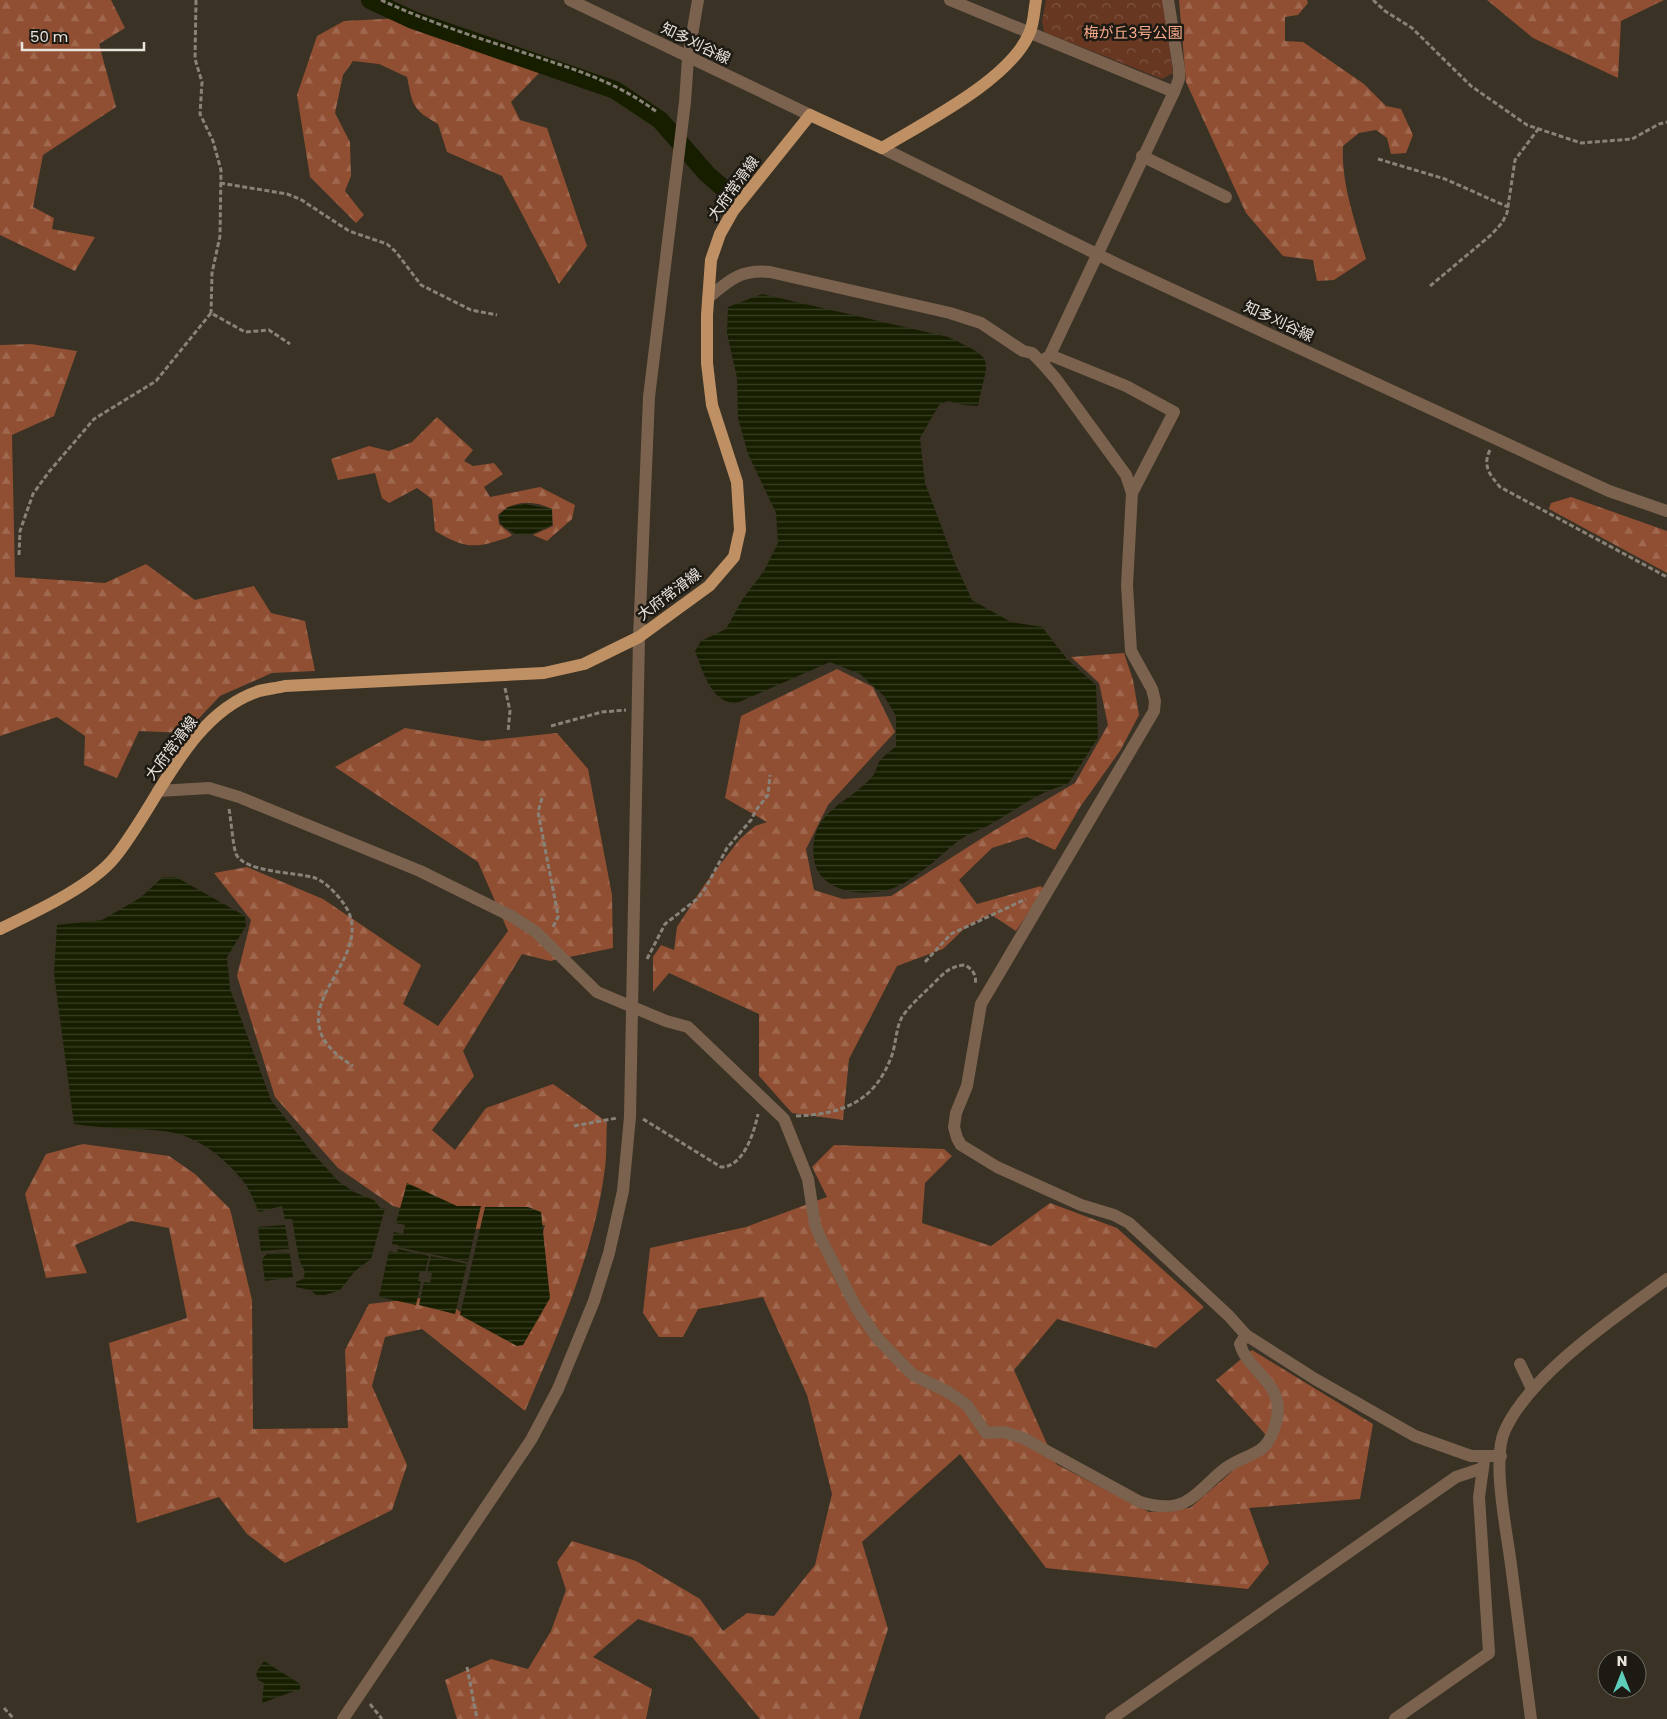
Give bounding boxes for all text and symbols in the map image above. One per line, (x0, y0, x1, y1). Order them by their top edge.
street label: 知多刈谷線 (658, 17, 734, 69)
scale bar (22, 20, 145, 52)
park label: 梅が丘3号公園 (1084, 22, 1182, 43)
text: 50 m (30, 26, 68, 47)
street label: 大府常滑線 (702, 151, 764, 225)
street label: 知多刈谷線 (1241, 296, 1317, 346)
street label: 大府常滑線 (633, 563, 705, 625)
street label: 大府常滑線 (140, 712, 202, 784)
north arrow (1597, 1649, 1647, 1699)
text: N (1617, 1651, 1627, 1671)

